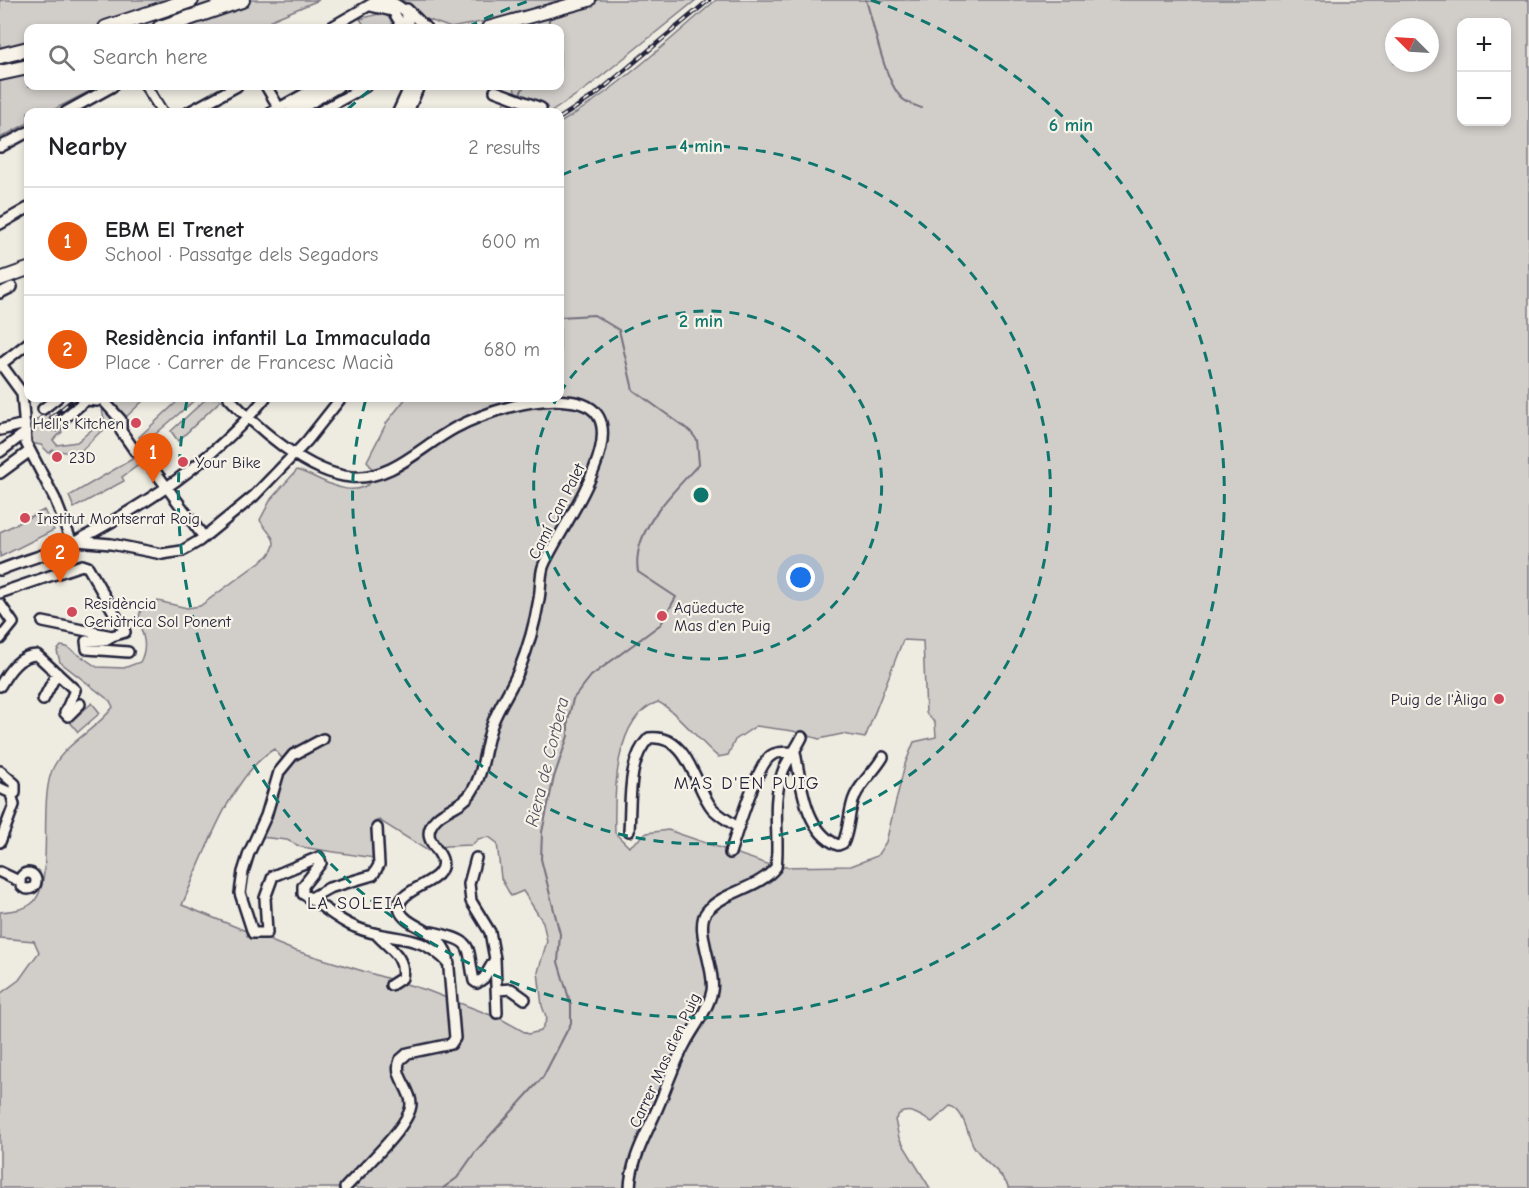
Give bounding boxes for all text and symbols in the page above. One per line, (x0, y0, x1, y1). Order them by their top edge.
north arrow (1385, 18, 1439, 72)
map controls (1457, 18, 1511, 126)
button: + (1457, 18, 1511, 72)
search box (24, 24, 564, 90)
icon: search (45, 41, 78, 74)
text: Search here (93, 44, 208, 70)
button: − (1457, 72, 1511, 126)
text: 6 min (1049, 115, 1093, 136)
text: Nearby (48, 132, 127, 162)
text: 2 results (468, 136, 540, 159)
text: 4 min (679, 136, 723, 157)
text: EBM El Trenet (105, 217, 244, 243)
text: 1 (64, 230, 71, 253)
text: 600 m (482, 230, 540, 253)
text: School · Passatge dels Segadors (105, 243, 378, 266)
text: 2 min (679, 311, 723, 332)
text: Residència infantil La Immaculada (105, 325, 431, 351)
text: 2 (63, 338, 72, 361)
text: 680 m (483, 338, 540, 361)
text: Place · Carrer de Francesc Macià (105, 351, 394, 374)
place label: Hell's Kitchen (32, 415, 124, 433)
marker: Hell's Kitchen (129, 416, 143, 430)
pin: 1 (134, 434, 172, 483)
place label: 23D (69, 449, 96, 467)
marker: 23D (50, 450, 64, 464)
place label: Your Bike (195, 454, 261, 472)
marker: Your Bike (176, 455, 190, 469)
street label: Camí Can Palet (525, 460, 589, 562)
centre of rings (691, 485, 711, 505)
place label: Institut Montserrat Roig (37, 510, 200, 528)
marker: Institut Montserrat Roig (18, 511, 32, 525)
pin: 2 (40, 534, 80, 583)
your location (786, 563, 815, 592)
place label: Residència Geriàtrica Sol Ponent (84, 595, 231, 631)
place label: Aqüeducte Mas d'en Puig (674, 599, 771, 635)
marker: Residència Geriàtrica Sol Ponent (65, 605, 79, 619)
marker: Aqüeducte Mas d'en Puig (655, 609, 669, 623)
place label: Puig de l'Àliga (1391, 690, 1487, 709)
marker: Puig de l'Àliga (1492, 692, 1506, 706)
water label: Riera de Corbera (521, 695, 574, 829)
district label: MAS D'EN PUIG (674, 773, 820, 794)
district label: LA SOLEIA (307, 893, 405, 914)
street label: Carrer Mas d'en Puig (626, 990, 704, 1131)

